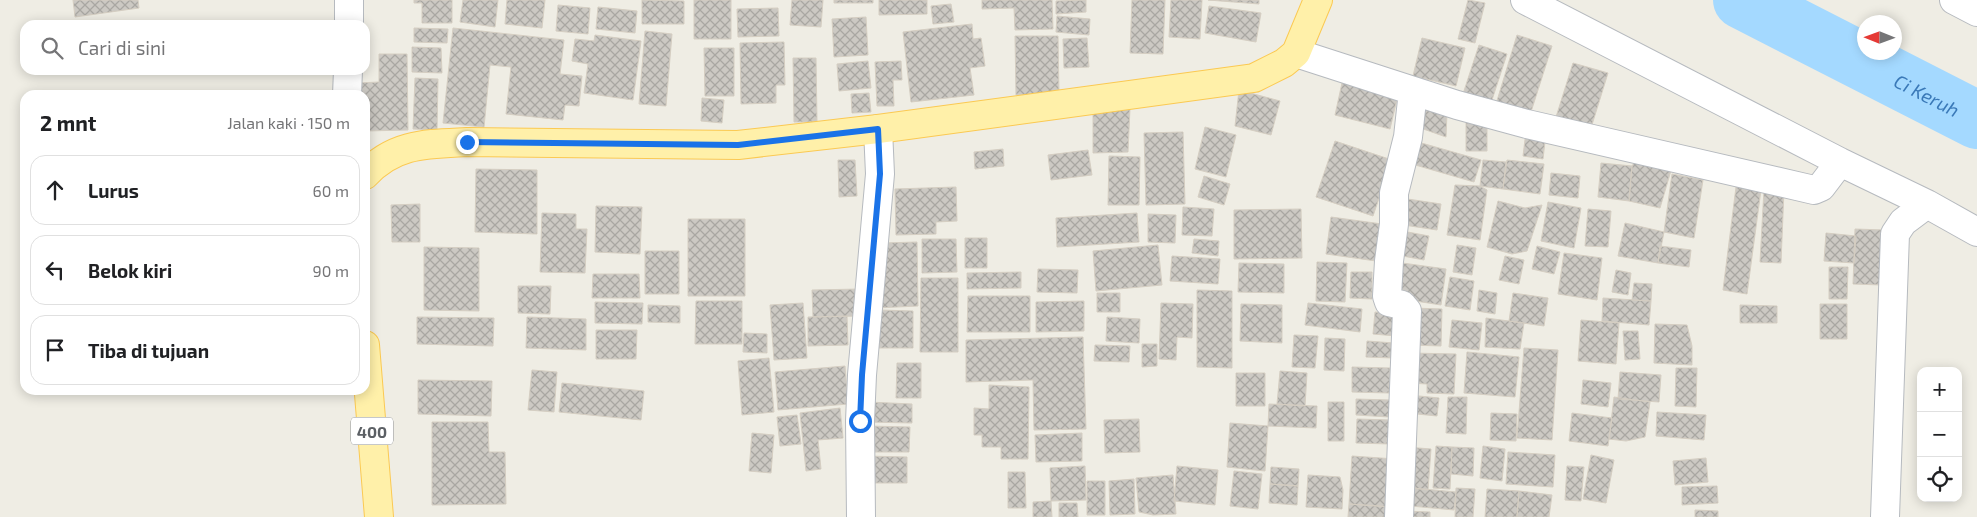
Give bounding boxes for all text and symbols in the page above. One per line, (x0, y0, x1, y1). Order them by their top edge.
north arrow (1857, 15, 1902, 60)
search box (20, 20, 370, 75)
icon: search (38, 34, 66, 62)
text: Cari di sini (78, 36, 166, 59)
water label: Ci Keruh (1891, 68, 1964, 121)
text: 2 mnt (40, 110, 96, 135)
text: Jalan kaki · 150 m (227, 113, 350, 132)
route end (456, 131, 479, 154)
icon: ahead (41, 176, 69, 204)
text: Lurus (88, 179, 139, 202)
text: 60 m (313, 181, 349, 200)
icon: left (41, 256, 69, 284)
text: Belok kiri (88, 259, 172, 282)
text: 90 m (313, 261, 349, 280)
icon: arrive (41, 336, 69, 364)
text: Tiba di tujuan (88, 339, 209, 362)
map controls (1917, 367, 1962, 502)
button: + (1917, 367, 1962, 412)
route start (849, 410, 872, 433)
button: − (1917, 412, 1962, 457)
road number: 400 (351, 418, 393, 444)
button: locate (1917, 457, 1962, 502)

